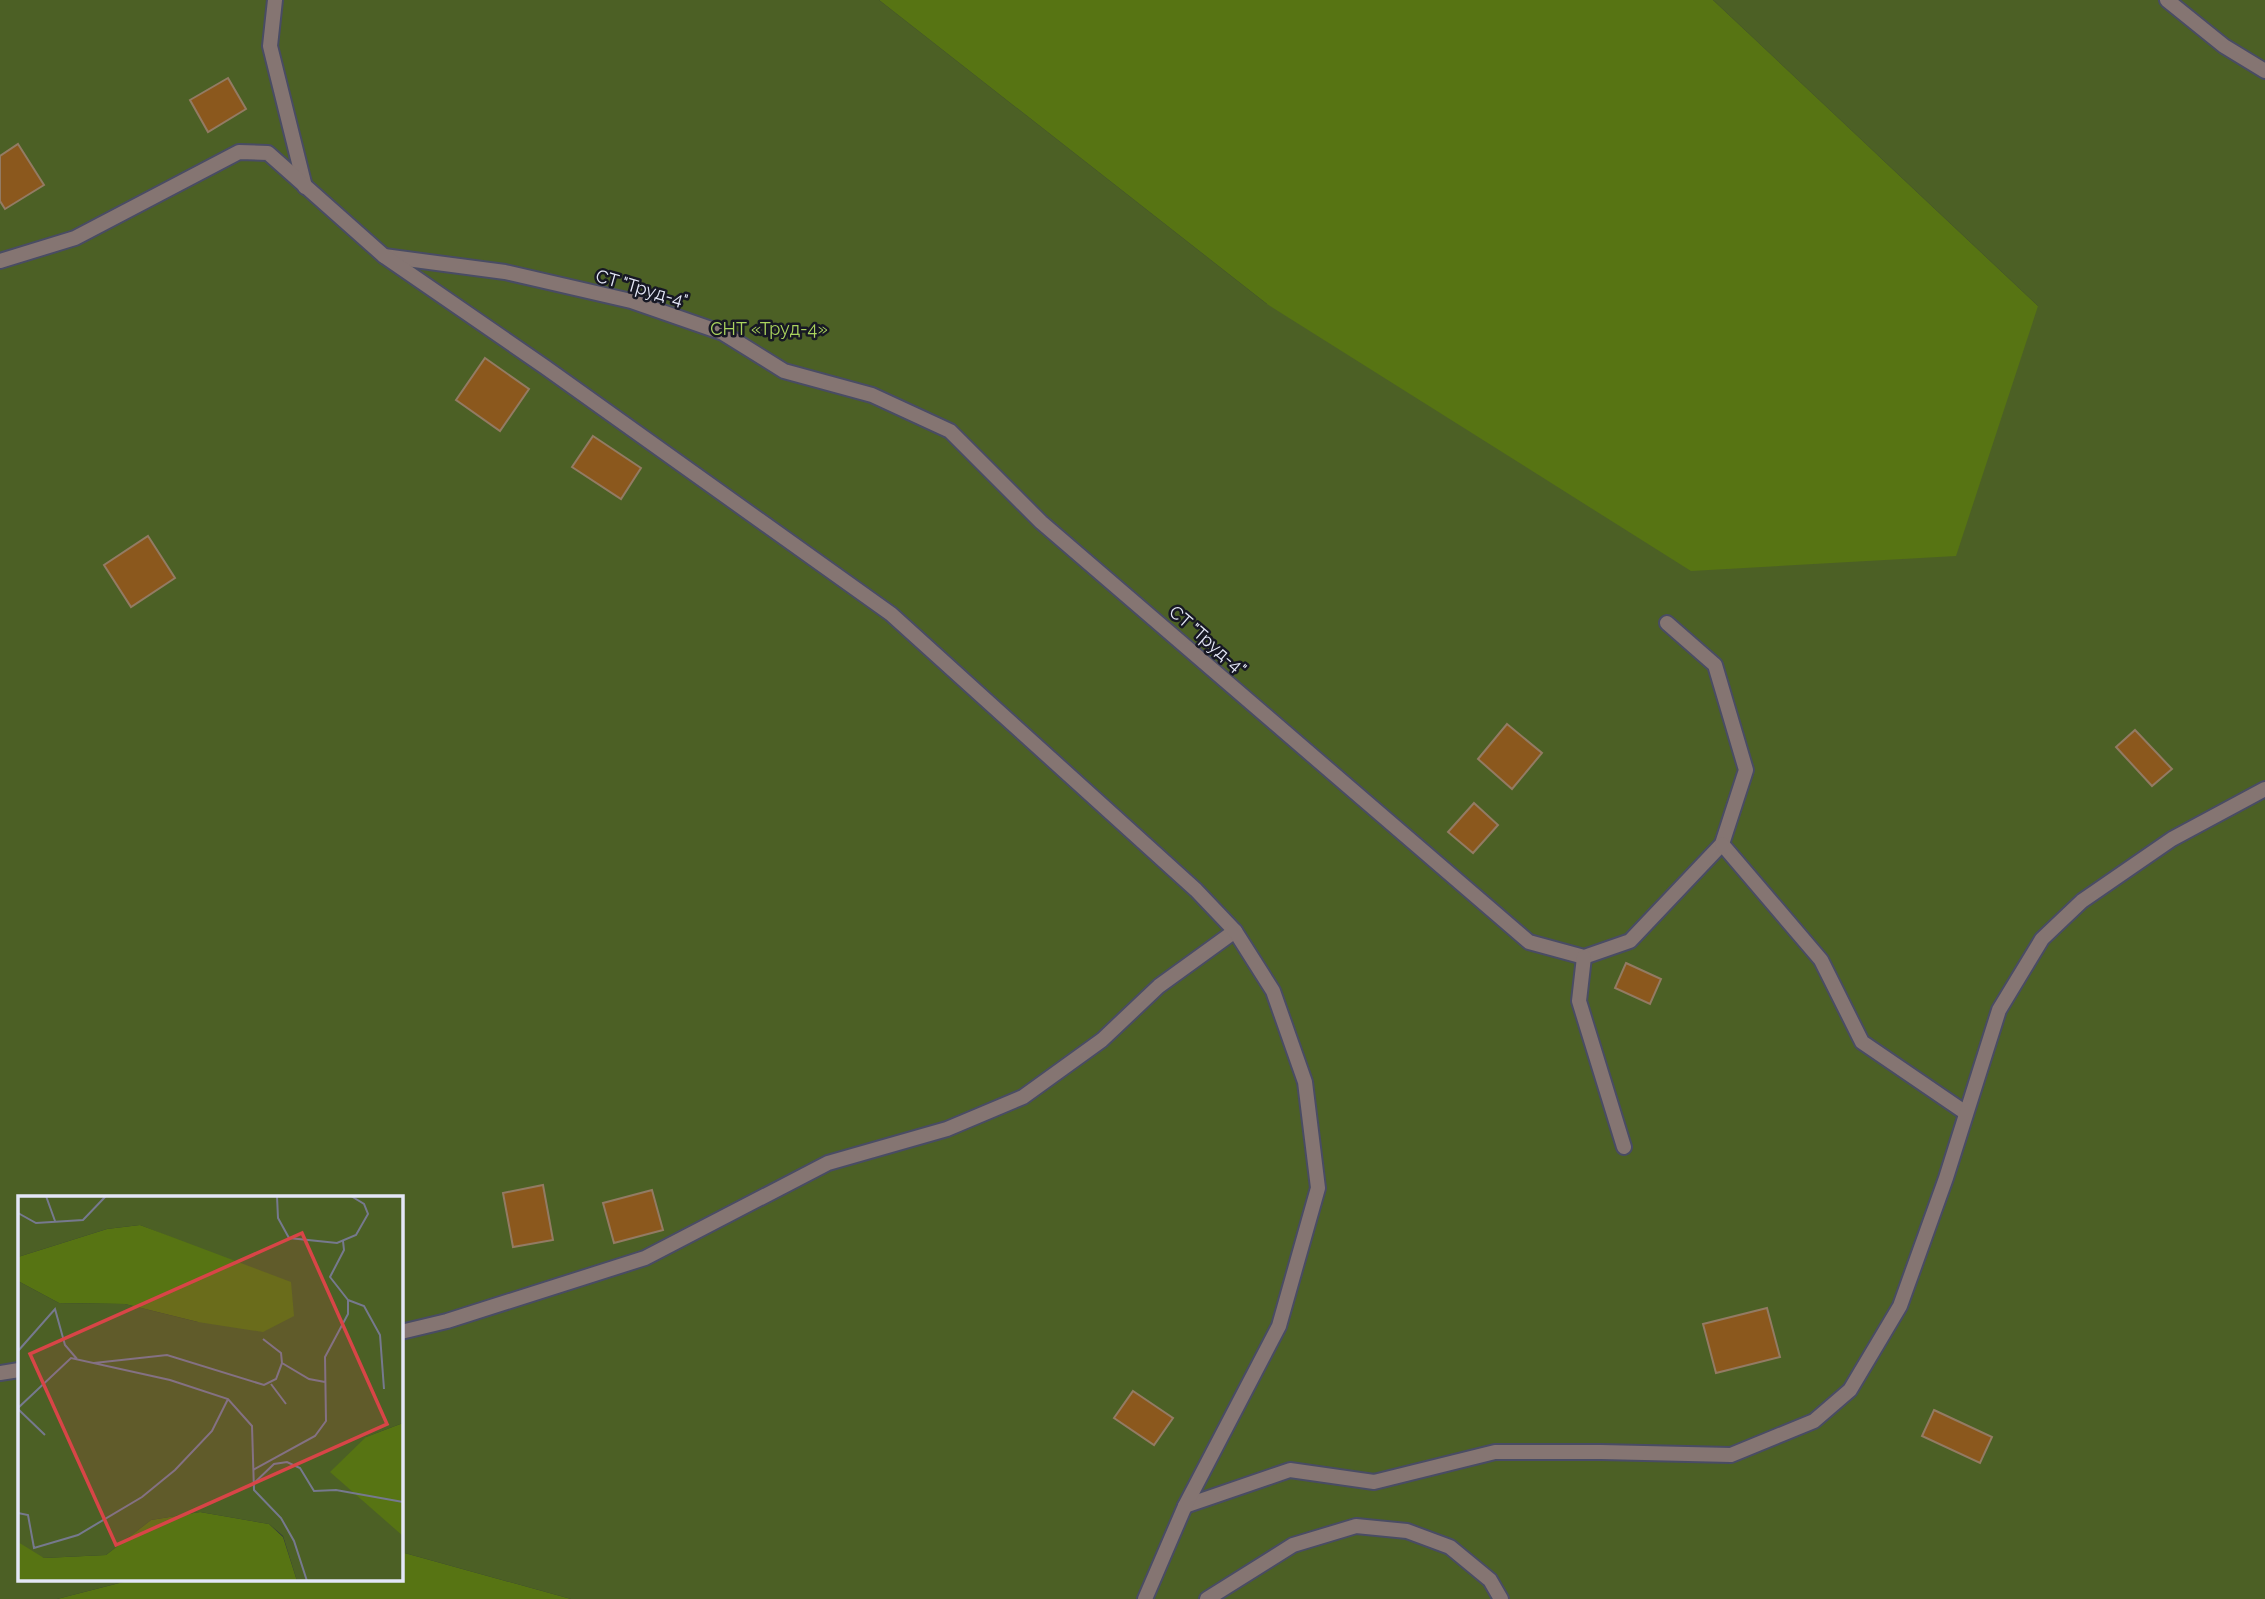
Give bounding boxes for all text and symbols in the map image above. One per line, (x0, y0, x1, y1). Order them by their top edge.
street label: СТ "Труд-4" (593, 265, 691, 311)
park label: СНТ «Труд-4» (710, 318, 828, 339)
street label: СТ "Труд-4" (1165, 601, 1251, 679)
inset map (18, 1196, 402, 1582)

